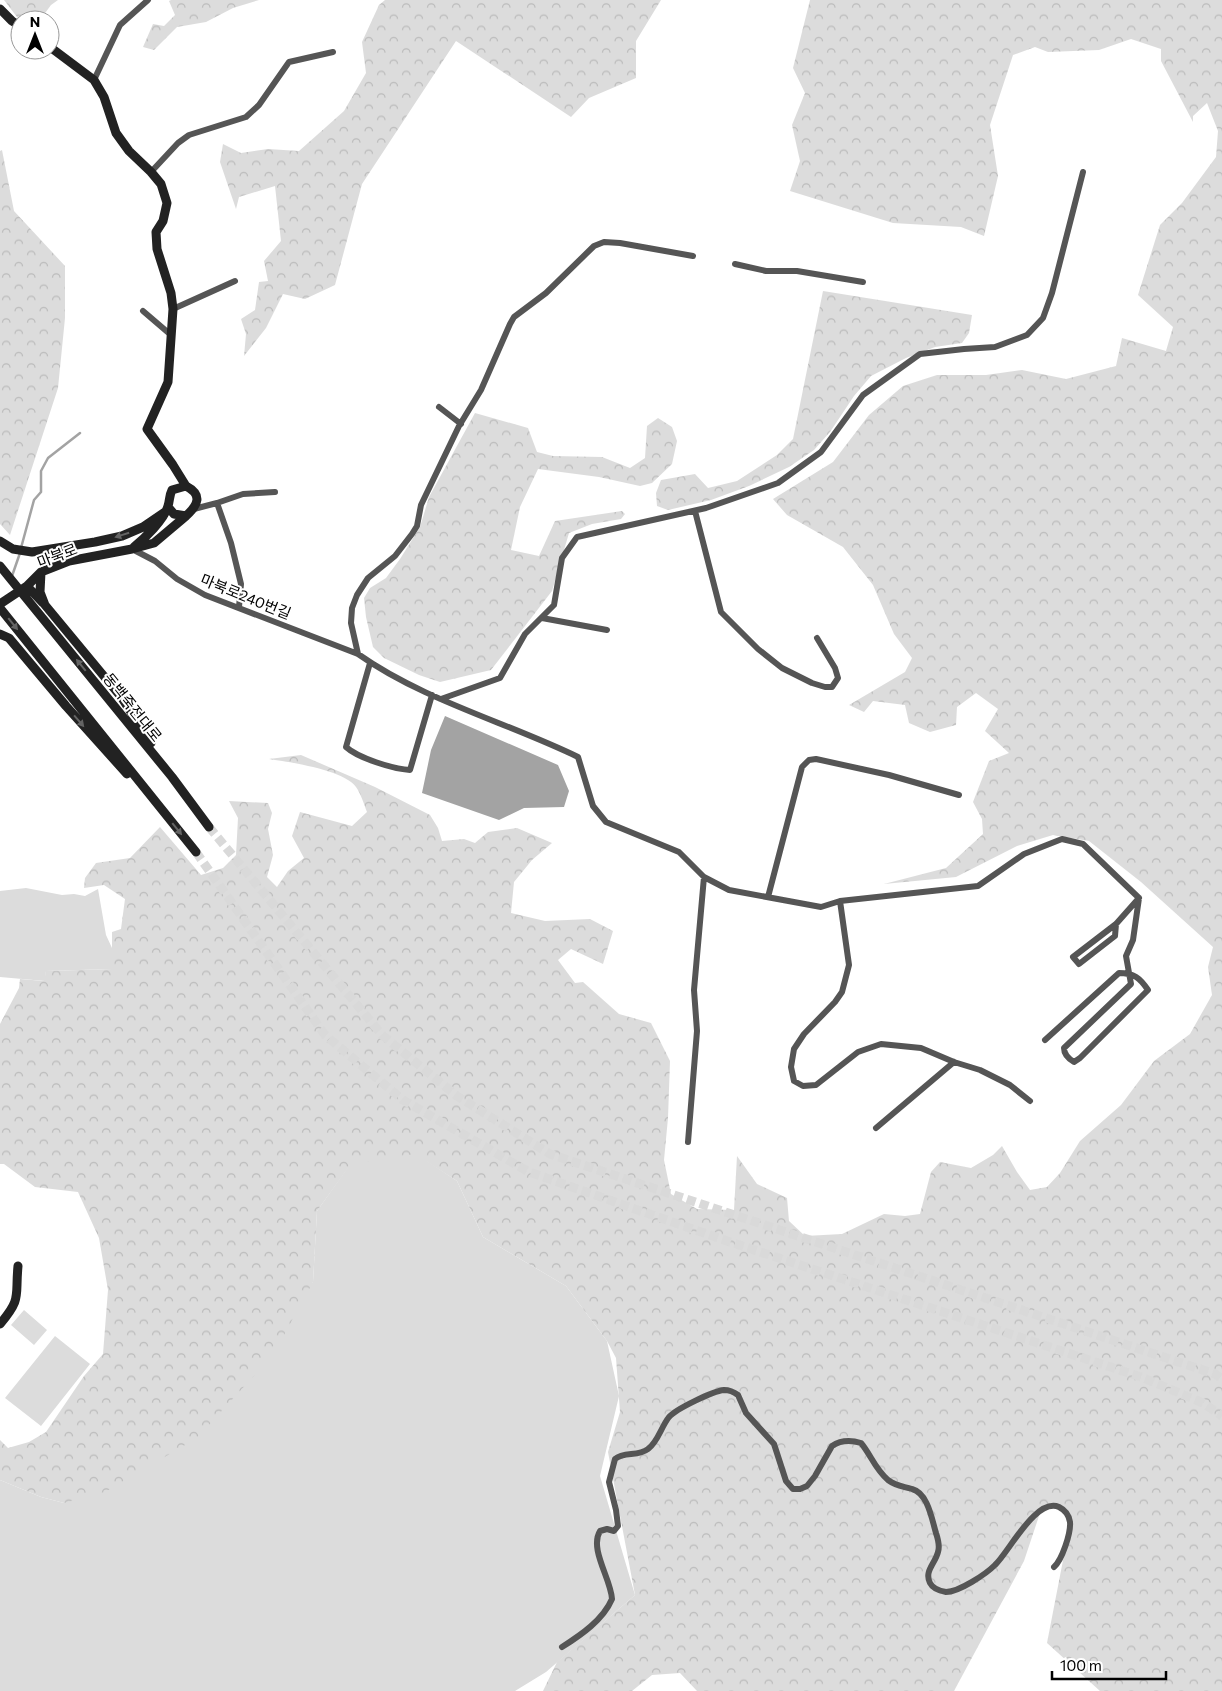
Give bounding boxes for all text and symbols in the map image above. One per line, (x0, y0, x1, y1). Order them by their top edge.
north arrow (10, 10, 60, 60)
text: N (30, 13, 40, 30)
one-way arrow (115, 532, 130, 540)
street label: 마북로 (34, 539, 80, 571)
street label: 마북로240번길 (198, 570, 294, 622)
one-way arrow (8, 618, 19, 631)
one-way arrow (76, 659, 87, 672)
street label: 동백죽전대로 (100, 669, 166, 745)
one-way arrow (73, 715, 85, 727)
one-way arrow (172, 822, 183, 835)
scale bar (1052, 1648, 1166, 1680)
text: 100 m (1060, 1656, 1102, 1674)

